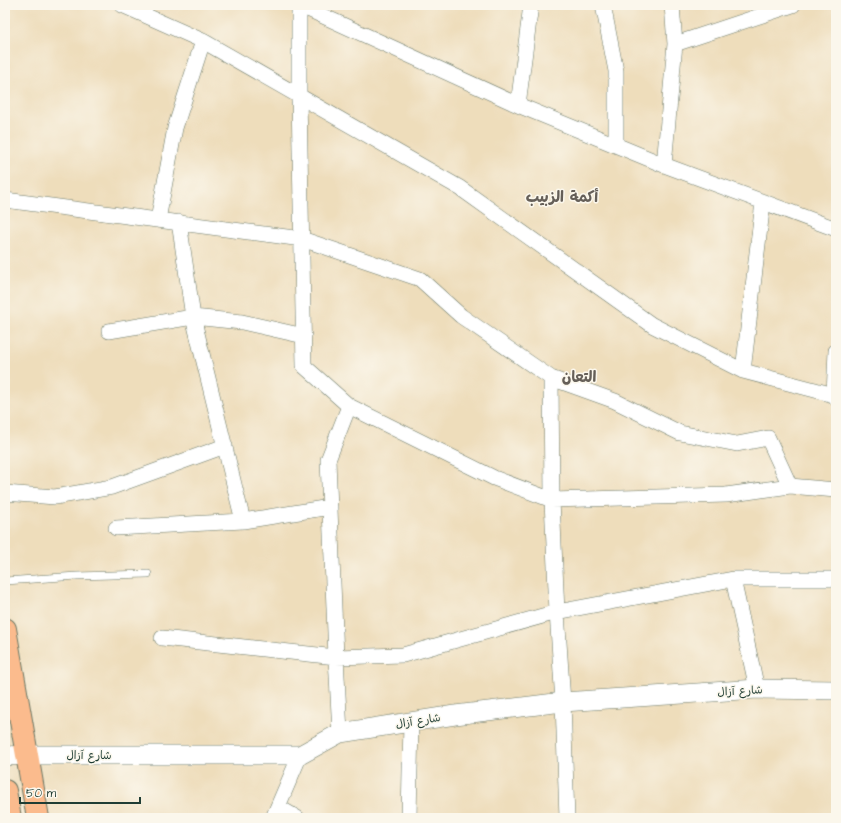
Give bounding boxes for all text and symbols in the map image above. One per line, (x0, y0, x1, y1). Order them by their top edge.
district label: أكمة الزبيب (526, 187, 599, 208)
district label: التعان (562, 367, 596, 388)
street label: شارع آزال (717, 682, 763, 701)
street label: شارع آزال (395, 710, 442, 733)
street label: شارع آزال (66, 748, 112, 764)
scale bar (20, 779, 140, 805)
text: 50 m (26, 785, 57, 802)

